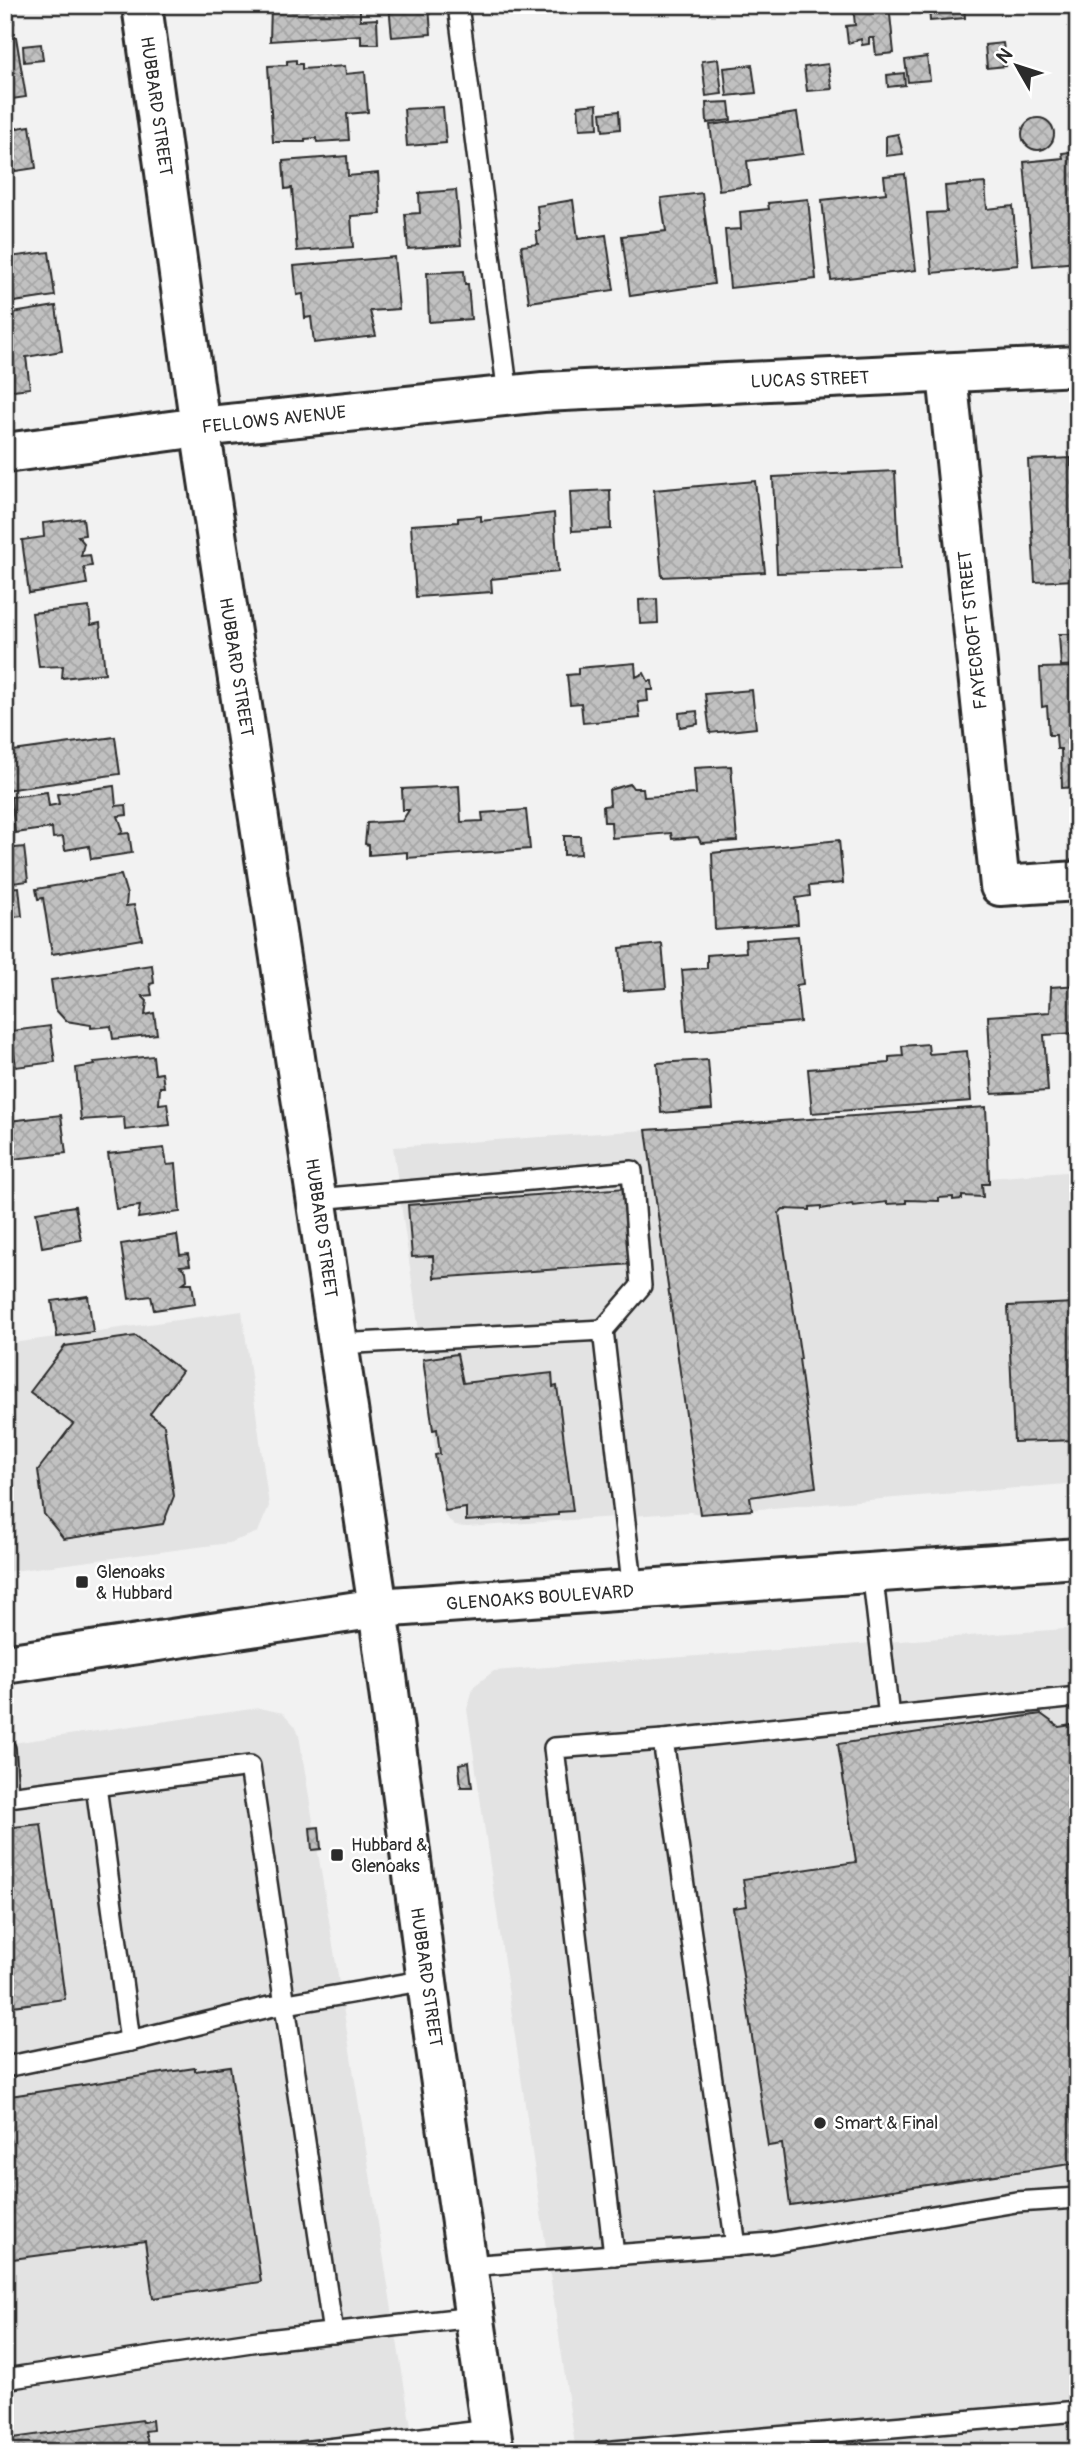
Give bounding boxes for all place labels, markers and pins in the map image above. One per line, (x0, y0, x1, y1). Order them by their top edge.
place label: Glenoaks & Hubbard (96, 1561, 173, 1605)
marker: Glenoaks & Hubbard (74, 1574, 90, 1590)
place label: Hubbard & Glenoaks (351, 1834, 428, 1878)
marker: Hubbard & Glenoaks (329, 1847, 345, 1863)
place label: Smart & Final (834, 2112, 938, 2135)
marker: Smart & Final (812, 2115, 828, 2131)

